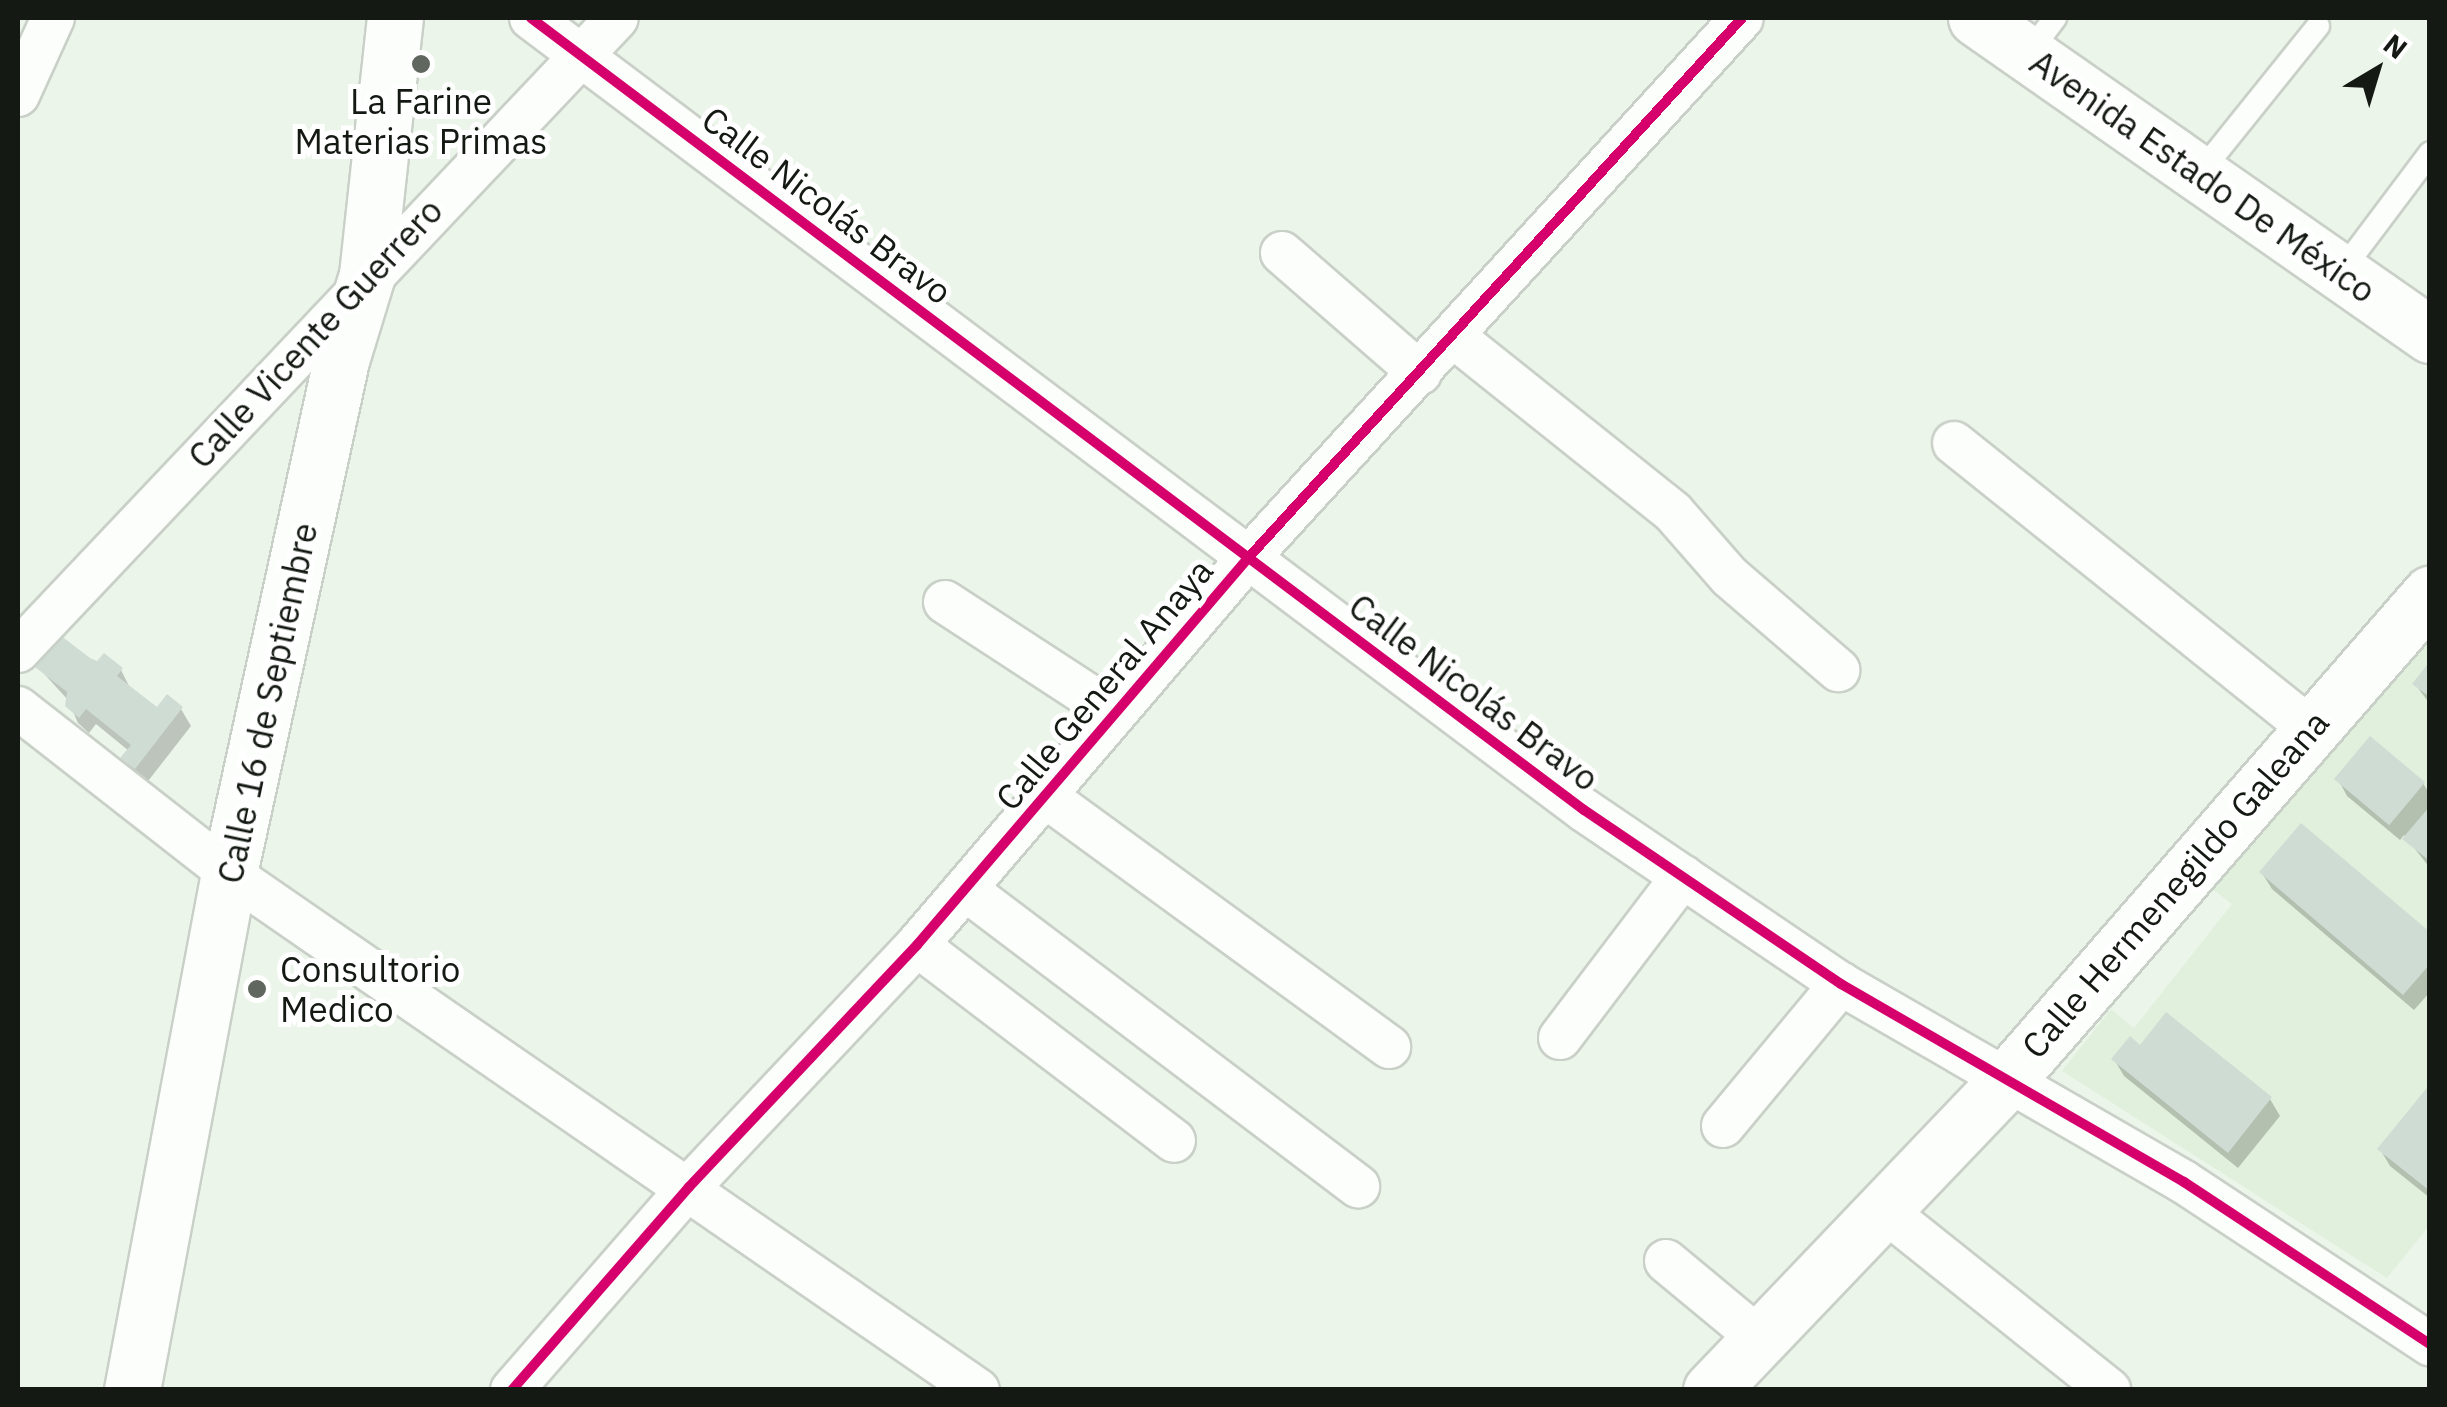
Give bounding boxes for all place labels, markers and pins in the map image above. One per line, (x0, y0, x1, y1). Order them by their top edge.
marker: La Farine Materias Primas (410, 53, 432, 75)
place label: La Farine Materias Primas (295, 80, 547, 162)
place label: Consultorio Medico (280, 948, 460, 1030)
marker: Consultorio Medico (244, 976, 270, 1002)

